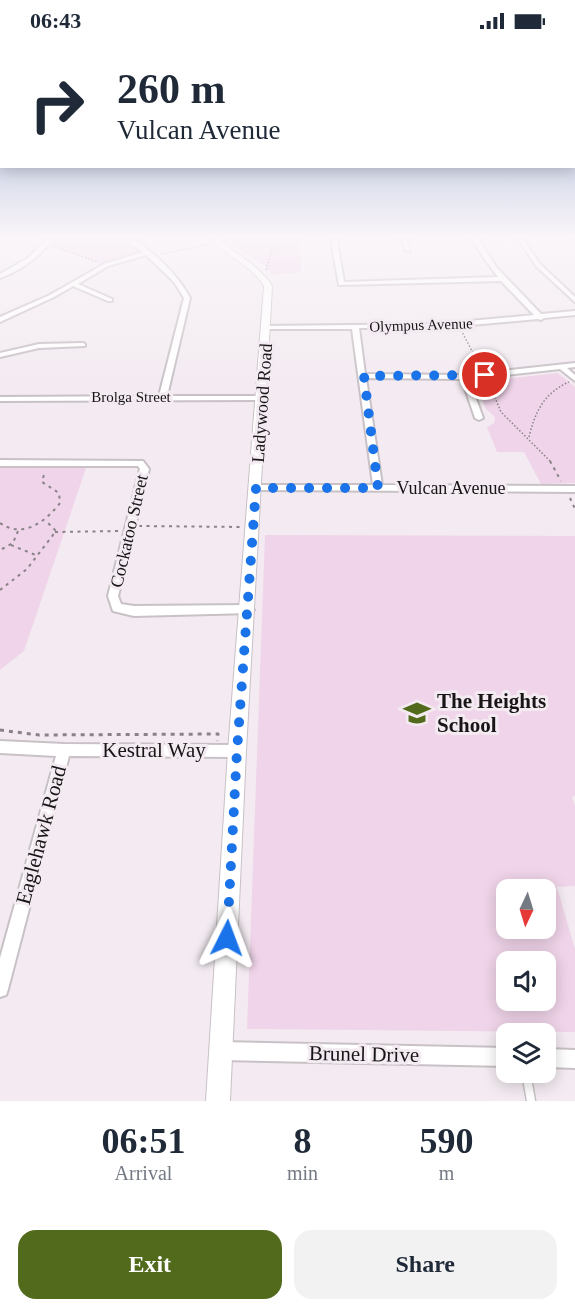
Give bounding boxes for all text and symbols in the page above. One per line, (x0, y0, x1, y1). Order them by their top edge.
text: 06:43 (30, 8, 81, 33)
icon: right (18, 66, 96, 144)
text: 260 m (117, 66, 226, 112)
text: Vulcan Avenue (117, 115, 281, 145)
street label: Olympus Avenue (369, 315, 473, 335)
street label: Ladywood Road (248, 343, 276, 463)
pin (459, 349, 510, 400)
icon: arrive (468, 358, 501, 391)
street label: Brolga Street (91, 389, 172, 405)
street label: Cockatoo Street (106, 472, 152, 590)
street label: Vulcan Avenue (396, 478, 506, 498)
place label: The Heights School (437, 689, 546, 737)
school or university icon: The Heights School (402, 698, 432, 728)
street label: Kestral Way (102, 738, 206, 762)
street label: Eaglehawk Road (11, 762, 71, 907)
north arrow (496, 879, 556, 939)
map controls (496, 879, 556, 1083)
position arrow (195, 906, 259, 970)
button: sound (496, 951, 556, 1011)
button: layers (496, 1023, 556, 1083)
street label: Brunel Drive (309, 1041, 419, 1067)
text: 06:51 (101, 1121, 185, 1161)
text: 8 (294, 1121, 312, 1161)
text: 590 (420, 1121, 474, 1161)
text: Arrival (115, 1162, 172, 1184)
text: min (287, 1162, 318, 1184)
text: m (439, 1162, 454, 1184)
button: Exit (18, 1230, 282, 1299)
button: Share (294, 1230, 557, 1299)

